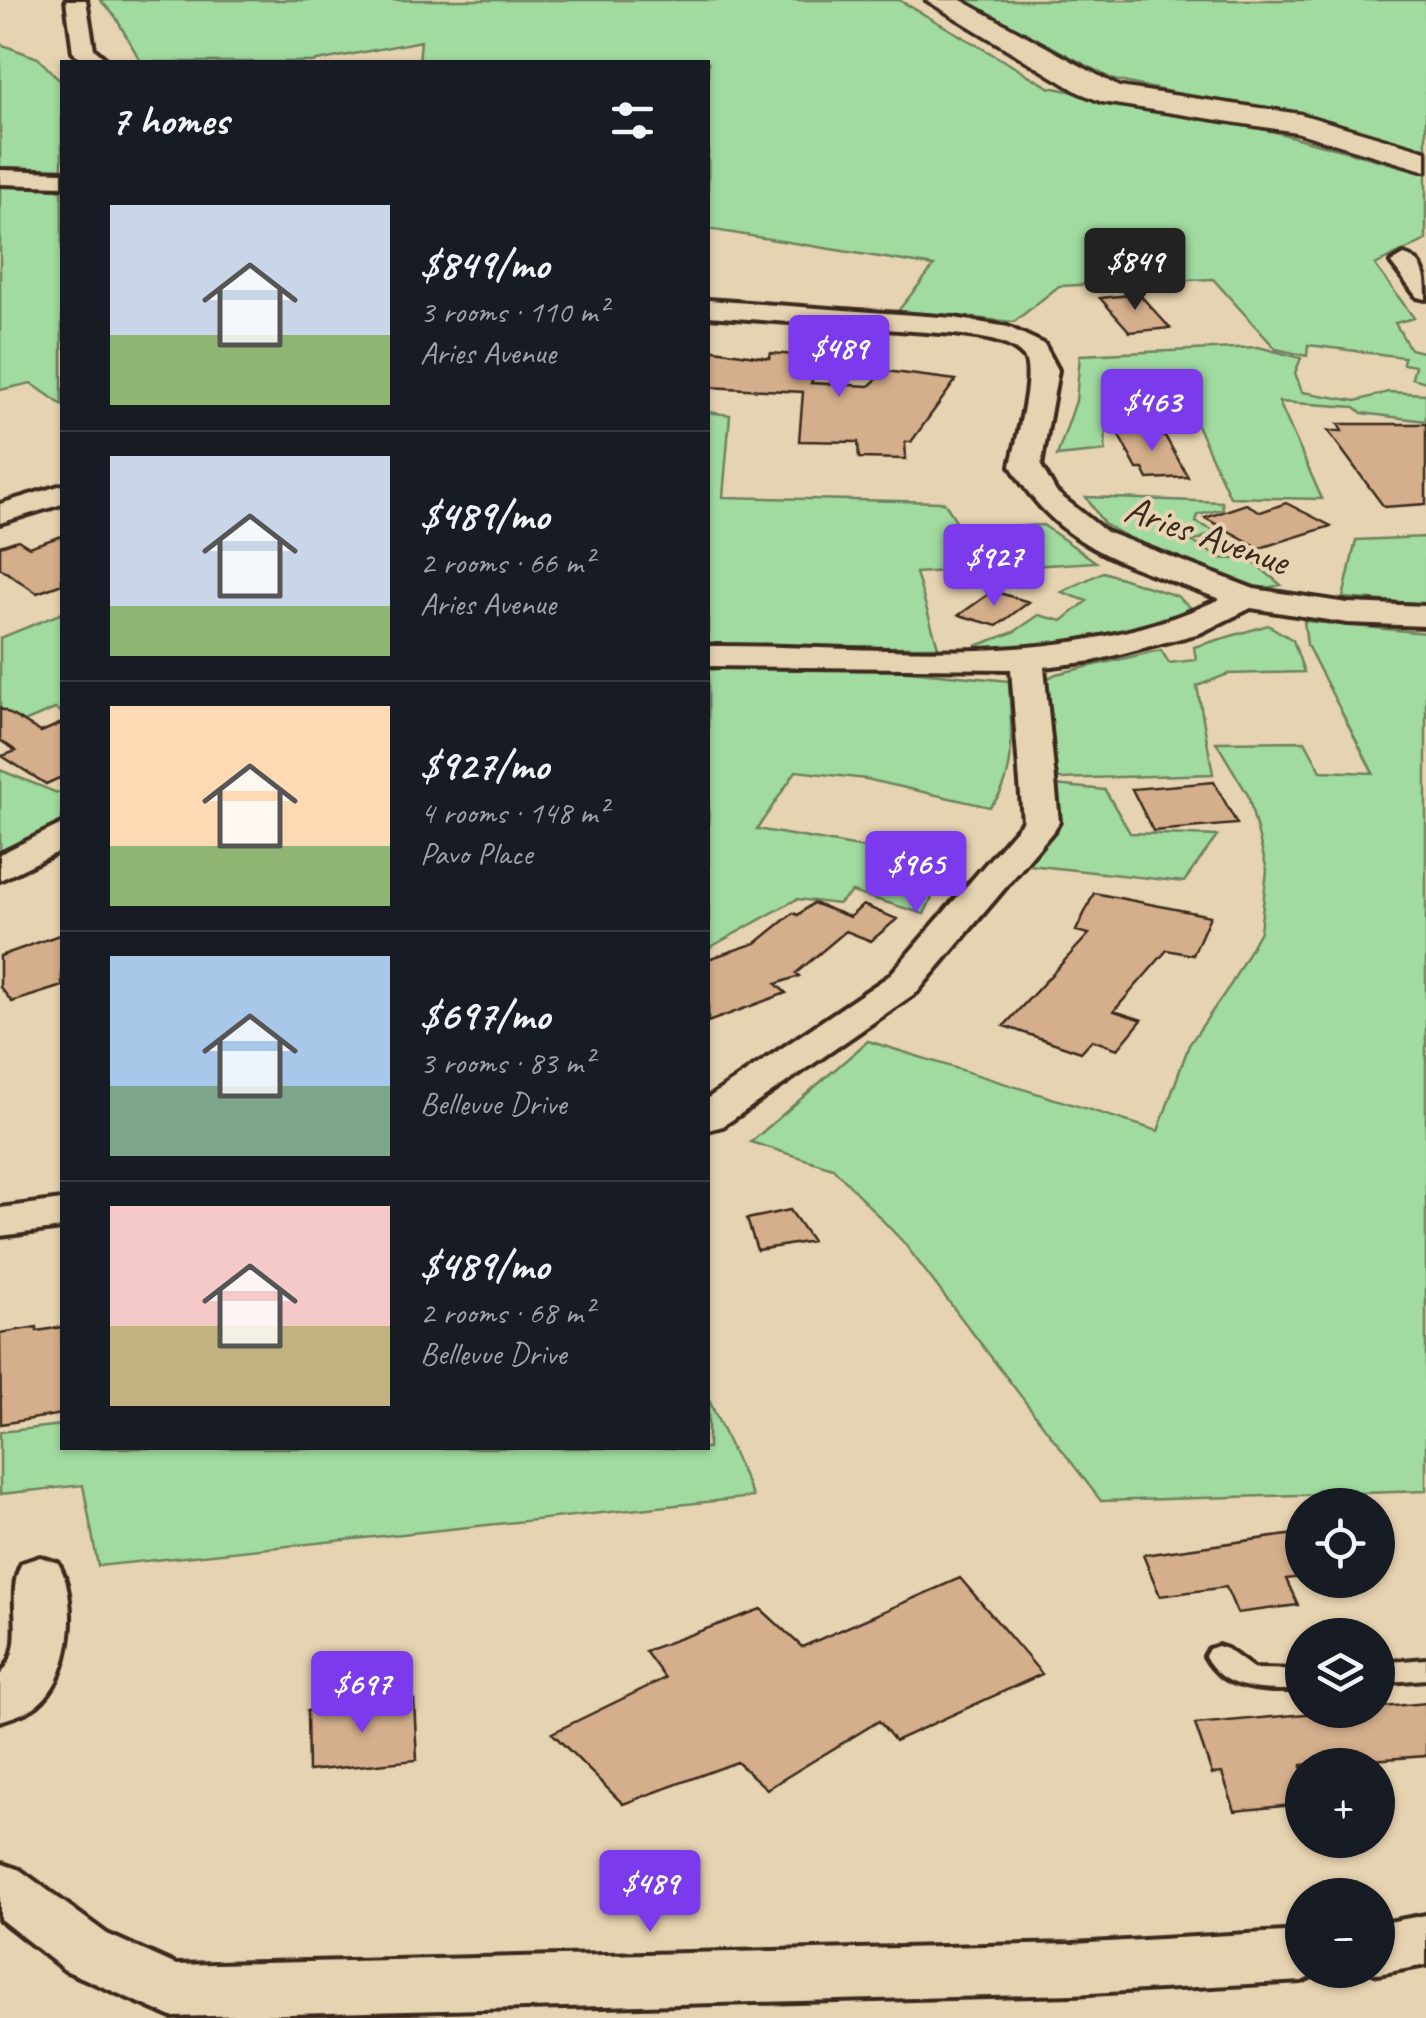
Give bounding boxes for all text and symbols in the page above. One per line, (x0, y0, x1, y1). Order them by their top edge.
icon: filters (605, 93, 660, 148)
text: 7 homes (110, 94, 228, 147)
pin: $849 (1076, 228, 1194, 313)
text: $849/mo (420, 238, 549, 291)
text: $849 (1106, 240, 1164, 281)
icon: home (190, 245, 310, 365)
text: 3 rooms · 110 m² (420, 291, 607, 332)
pin: $489 (780, 315, 898, 400)
text: $489 (810, 327, 868, 368)
text: Aries Avenue (420, 332, 556, 373)
pin: $463 (1093, 369, 1211, 454)
text: $463 (1123, 381, 1181, 422)
street label: Aries Avenue (1118, 484, 1298, 587)
text: $489/mo (420, 489, 549, 542)
icon: home (190, 496, 310, 616)
pin: $927 (935, 524, 1053, 609)
text: $927 (965, 536, 1023, 577)
text: 2 rooms · 66 m² (420, 542, 593, 583)
text: Aries Avenue (420, 583, 556, 624)
text: $927/mo (420, 739, 549, 792)
icon: home (190, 746, 310, 866)
text: 4 rooms · 148 m² (420, 792, 607, 833)
pin: $965 (857, 831, 975, 916)
text: Pavo Place (420, 833, 533, 874)
text: $965 (887, 843, 945, 884)
text: $697/mo (420, 989, 550, 1042)
icon: home (190, 996, 310, 1116)
text: 3 rooms · 83 m² (420, 1042, 593, 1083)
text: Bellevue Drive (420, 1083, 566, 1124)
text: $489/mo (420, 1239, 549, 1292)
icon: home (190, 1246, 310, 1366)
text: 2 rooms · 68 m² (420, 1292, 593, 1333)
text: Bellevue Drive (420, 1333, 566, 1374)
map controls (1285, 1488, 1395, 1988)
button: locate (1285, 1488, 1395, 1598)
button: layers (1285, 1618, 1395, 1728)
pin: $697 (303, 1651, 421, 1736)
text: $697 (333, 1663, 391, 1704)
button: + (1285, 1748, 1395, 1858)
pin: $489 (591, 1850, 709, 1935)
text: $489 (621, 1862, 679, 1903)
button: − (1285, 1878, 1395, 1988)

